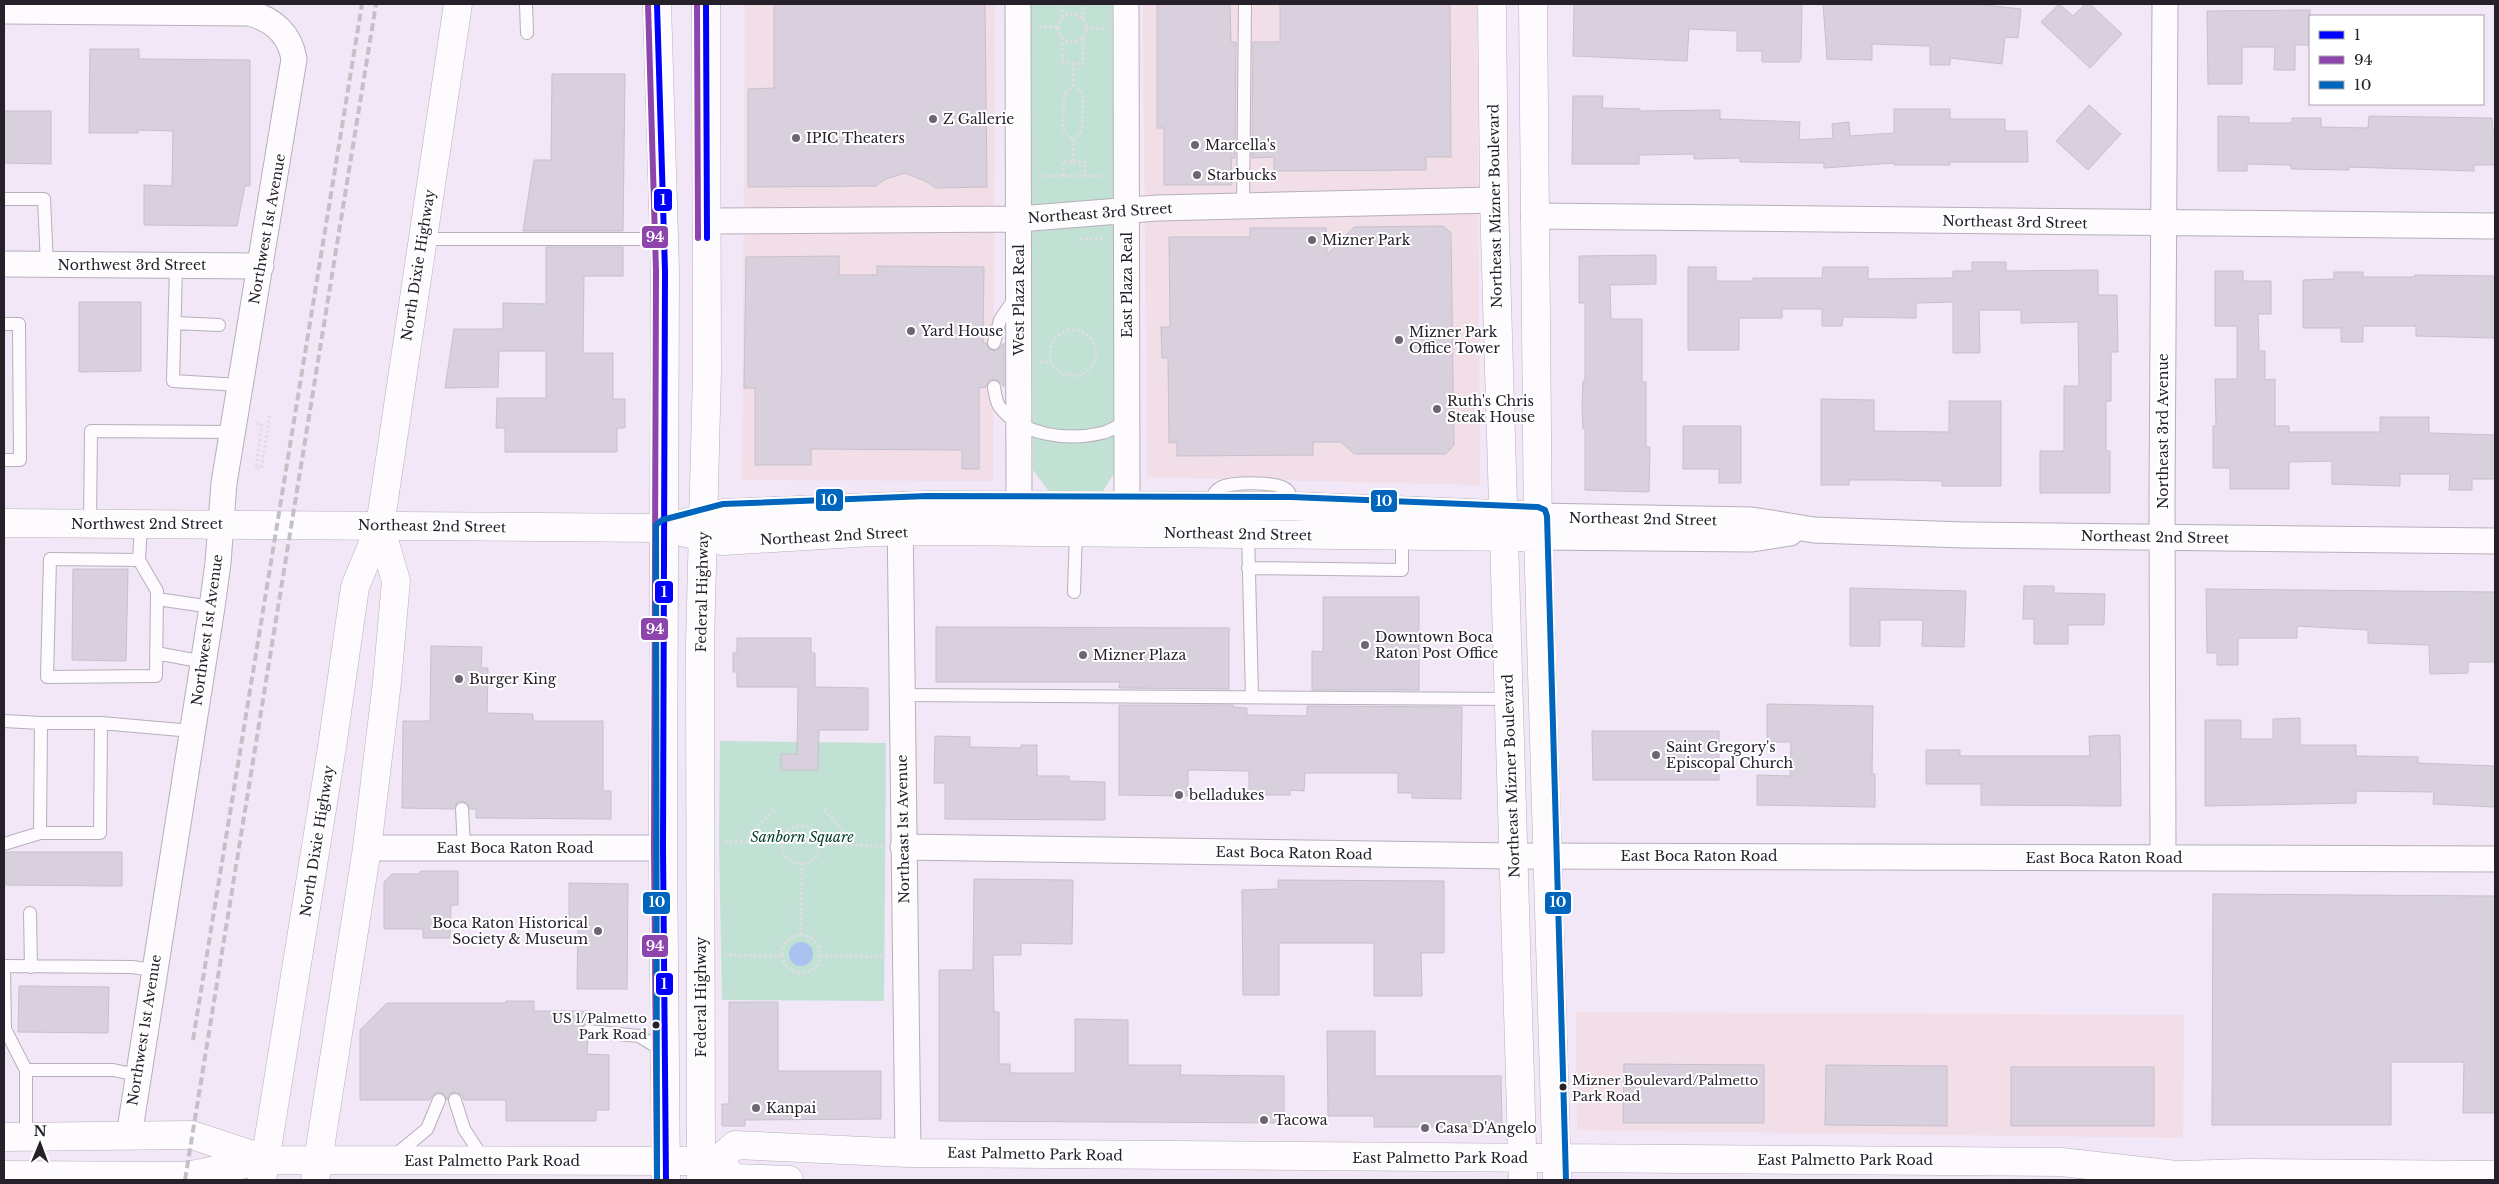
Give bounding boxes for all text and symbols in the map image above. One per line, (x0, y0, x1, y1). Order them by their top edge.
legend (2309, 15, 2484, 105)
text: 1 (2354, 25, 2361, 44)
text: 94 (2354, 50, 2372, 69)
text: 10 (2354, 75, 2371, 94)
street label: Northeast Mizner Boulevard (1484, 103, 1506, 308)
place label: Z Gallerie (943, 110, 1014, 128)
marker: Z Gallerie (927, 113, 939, 125)
place label: IPIC Theaters (806, 129, 905, 147)
marker: IPIC Theaters (790, 132, 802, 144)
place label: Marcella's (1205, 136, 1276, 154)
marker: Marcella's (1189, 139, 1201, 151)
street label: Northwest 1st Avenue (245, 152, 289, 306)
place label: Starbucks (1207, 166, 1277, 184)
marker: Starbucks (1191, 169, 1203, 181)
street label: North Dixie Highway (397, 188, 439, 342)
line badge: 1 (653, 188, 673, 212)
text: 1 (660, 191, 666, 209)
street label: Northeast 3rd Street (1027, 199, 1174, 227)
street label: Northeast 3rd Street (1942, 212, 2088, 232)
line badge: 94 (641, 225, 669, 249)
text: 94 (646, 228, 664, 246)
street label: East Plaza Real (1118, 231, 1136, 338)
place label: Mizner Park (1322, 231, 1411, 249)
marker: Mizner Park (1306, 234, 1318, 246)
street label: West Plaza Real (1010, 244, 1028, 357)
street label: Northwest 3rd Street (58, 256, 207, 274)
place label: Yard House (920, 322, 1003, 340)
place label: Mizner Park Office Tower (1409, 323, 1500, 357)
marker: Yard House (905, 325, 917, 337)
marker: Mizner Park Office Tower (1393, 334, 1405, 346)
street label: Northeast 3rd Avenue (2154, 353, 2172, 509)
place label: Ruth's Chris Steak House (1447, 392, 1535, 426)
marker: Ruth's Chris Steak House (1431, 403, 1443, 415)
line badge: 10 (815, 488, 844, 512)
line badge: 10 (1370, 489, 1398, 513)
text: 10 (821, 491, 837, 509)
text: 10 (1376, 492, 1392, 510)
street label: Northeast 2nd Street (1569, 509, 1718, 529)
street label: Northwest 2nd Street (71, 515, 224, 533)
street label: Northeast 2nd Street (358, 516, 507, 536)
street label: Northeast 2nd Street (760, 523, 909, 549)
street label: Northeast 2nd Street (1164, 524, 1313, 544)
street label: Northeast 2nd Street (2081, 527, 2230, 547)
street label: Federal Highway (692, 531, 712, 653)
street label: Northwest 1st Avenue (187, 553, 227, 707)
line badge: 1 (654, 580, 674, 604)
text: 1 (661, 583, 667, 601)
line badge: 94 (640, 617, 669, 641)
text: 94 (646, 620, 664, 638)
place label: Downtown Boca Raton Post Office (1375, 628, 1498, 662)
marker: Downtown Boca Raton Post Office (1359, 639, 1371, 651)
place label: Mizner Plaza (1093, 646, 1187, 664)
marker: Mizner Plaza (1077, 649, 1089, 661)
place label: Burger King (469, 670, 557, 688)
marker: Burger King (453, 673, 465, 685)
street label: Northeast Mizner Boulevard (1498, 673, 1524, 878)
place label: Saint Gregory's Episcopal Church (1666, 738, 1794, 772)
marker: Saint Gregory's Episcopal Church (1650, 749, 1662, 761)
street label: Northeast 1st Avenue (893, 754, 913, 904)
street label: North Dixie Highway (296, 764, 338, 918)
place label: belladukes (1188, 786, 1264, 804)
marker: belladukes (1173, 789, 1185, 801)
park label: Sanborn Square (750, 828, 854, 846)
street label: East Boca Raton Road (437, 839, 594, 857)
street label: East Boca Raton Road (1215, 843, 1373, 863)
street label: East Boca Raton Road (1621, 847, 1778, 865)
street label: East Boca Raton Road (2026, 849, 2183, 867)
line badge: 10 (642, 891, 671, 915)
line badge: 10 (1544, 891, 1572, 915)
text: 10 (649, 893, 665, 911)
text: 10 (1550, 893, 1566, 911)
place label: Boca Raton Historical Society & Museum (432, 914, 588, 948)
marker: Boca Raton Historical Society & Museum (592, 925, 604, 937)
line badge: 94 (641, 934, 669, 958)
street label: Federal Highway (692, 936, 710, 1057)
text: 94 (646, 937, 664, 955)
street label: Northwest 1st Avenue (123, 953, 165, 1107)
line badge: 1 (655, 972, 674, 996)
text: 1 (661, 975, 667, 993)
place label: US 1/Palmetto Park Road (552, 1010, 647, 1043)
marker: US 1/Palmetto Park Road (651, 1020, 661, 1030)
place label: Mizner Boulevard/Palmetto Park Road (1572, 1072, 1758, 1105)
marker: Mizner Boulevard/Palmetto Park Road (1558, 1082, 1568, 1092)
place label: Kanpai (766, 1099, 817, 1117)
marker: Kanpai (750, 1102, 762, 1114)
place label: Tacowa (1274, 1111, 1328, 1129)
marker: Tacowa (1258, 1114, 1270, 1126)
north arrow (15, 1119, 65, 1169)
place label: Casa D'Angelo (1435, 1119, 1537, 1137)
text: N (33, 1122, 47, 1140)
marker: Casa D'Angelo (1419, 1122, 1431, 1134)
street label: East Palmetto Park Road (947, 1143, 1124, 1165)
street label: East Palmetto Park Road (1352, 1149, 1528, 1167)
street label: East Palmetto Park Road (1757, 1151, 1933, 1169)
street label: East Palmetto Park Road (404, 1152, 580, 1170)

